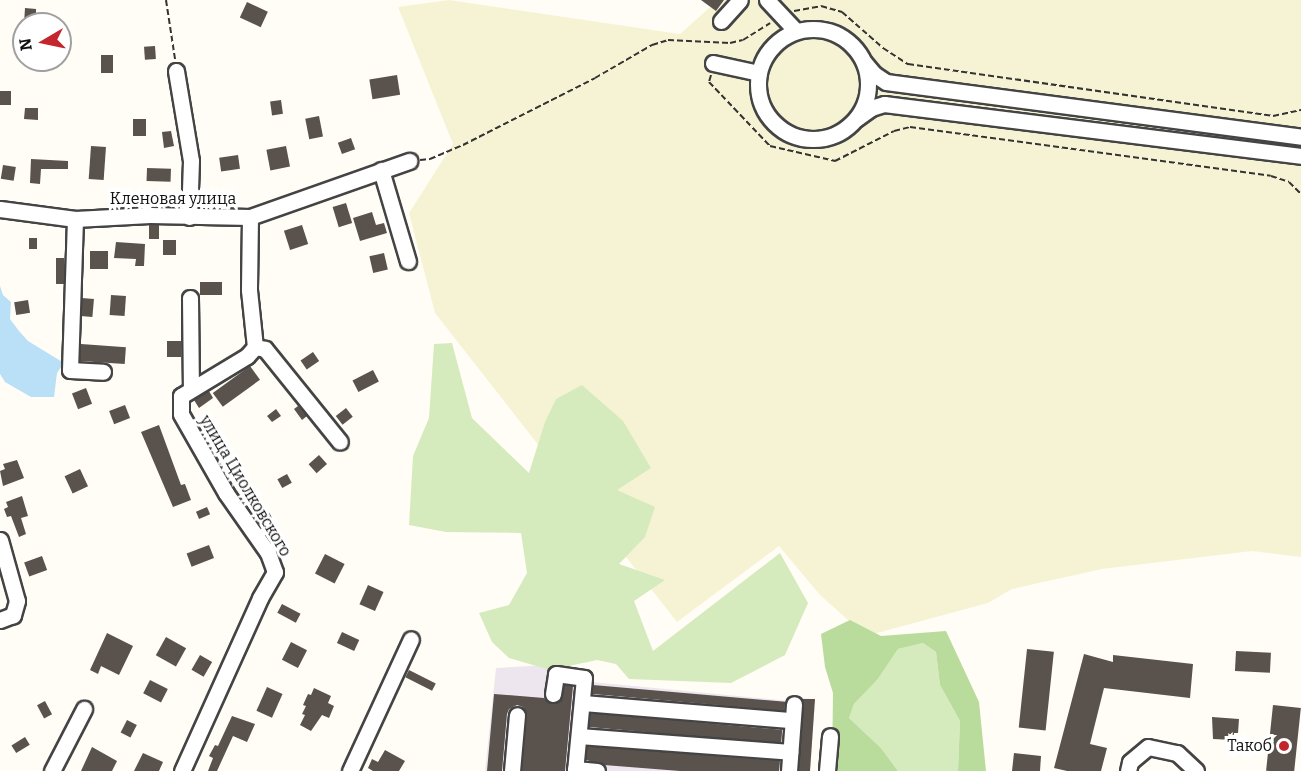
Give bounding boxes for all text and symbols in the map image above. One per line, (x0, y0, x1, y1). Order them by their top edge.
north arrow (12, 12, 72, 72)
text: N (15, 37, 36, 52)
street label: Кленовая улица (110, 189, 236, 209)
street label: улица Циолковского (195, 412, 295, 560)
place label: Такоб (1227, 736, 1272, 756)
marker: Такоб (1277, 739, 1291, 753)

